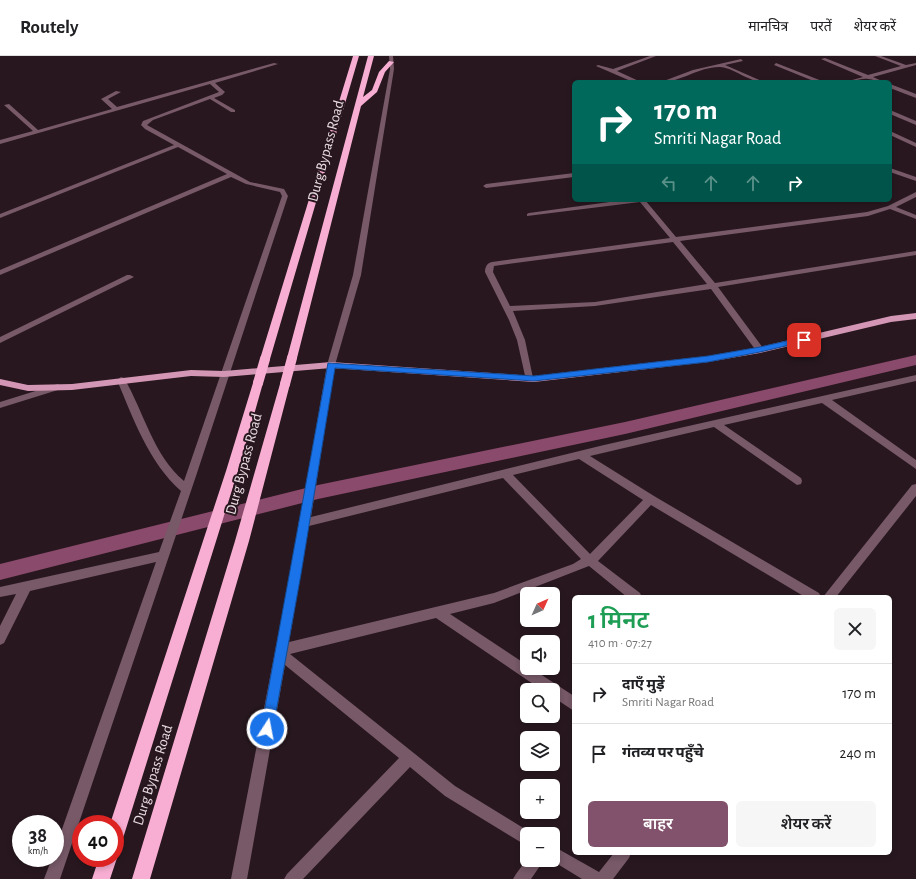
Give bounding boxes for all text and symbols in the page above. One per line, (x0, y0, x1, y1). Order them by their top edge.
text: Routely (20, 18, 79, 37)
text: मानचित्र (748, 20, 788, 34)
text: परतें (810, 20, 832, 34)
text: शेयर करें (854, 20, 896, 34)
icon: right (588, 96, 640, 148)
text: 170 m (654, 97, 718, 125)
street label: Durg Bypass Road (305, 98, 347, 203)
text: Smriti Nagar Road (654, 130, 781, 148)
icon: left (658, 172, 680, 194)
icon: ahead (700, 172, 722, 194)
icon: ahead (742, 172, 764, 194)
icon: right (784, 172, 806, 194)
pin (787, 323, 821, 357)
icon: arrive (793, 329, 815, 351)
street label: Durg Bypass Road (223, 411, 265, 516)
north arrow (520, 587, 560, 627)
map controls (520, 587, 560, 867)
button: close (834, 608, 876, 650)
text: 1 मिनट (588, 609, 649, 633)
button: sound (520, 635, 560, 675)
text: 410 m · 07:27 (588, 637, 652, 650)
text: दाएँ मुड़ें (622, 677, 665, 692)
button: search (520, 683, 560, 723)
icon: right (588, 683, 610, 705)
text: 170 m (842, 686, 876, 701)
text: Smriti Nagar Road (622, 696, 714, 709)
position arrow (246, 708, 288, 750)
street label: Durg Bypass Road (131, 723, 175, 827)
button: layers (520, 731, 560, 771)
icon: arrive (588, 743, 610, 765)
text: गंतव्य पर पहुँचे (622, 745, 704, 760)
text: 240 m (840, 746, 876, 761)
button: + (520, 779, 560, 819)
button: बाहर (588, 801, 728, 847)
button: शेयर करें (736, 801, 876, 847)
speed limit sign: 40 (72, 815, 124, 867)
text: 38 (29, 826, 47, 846)
button: − (520, 827, 560, 867)
text: km/h (28, 846, 48, 856)

